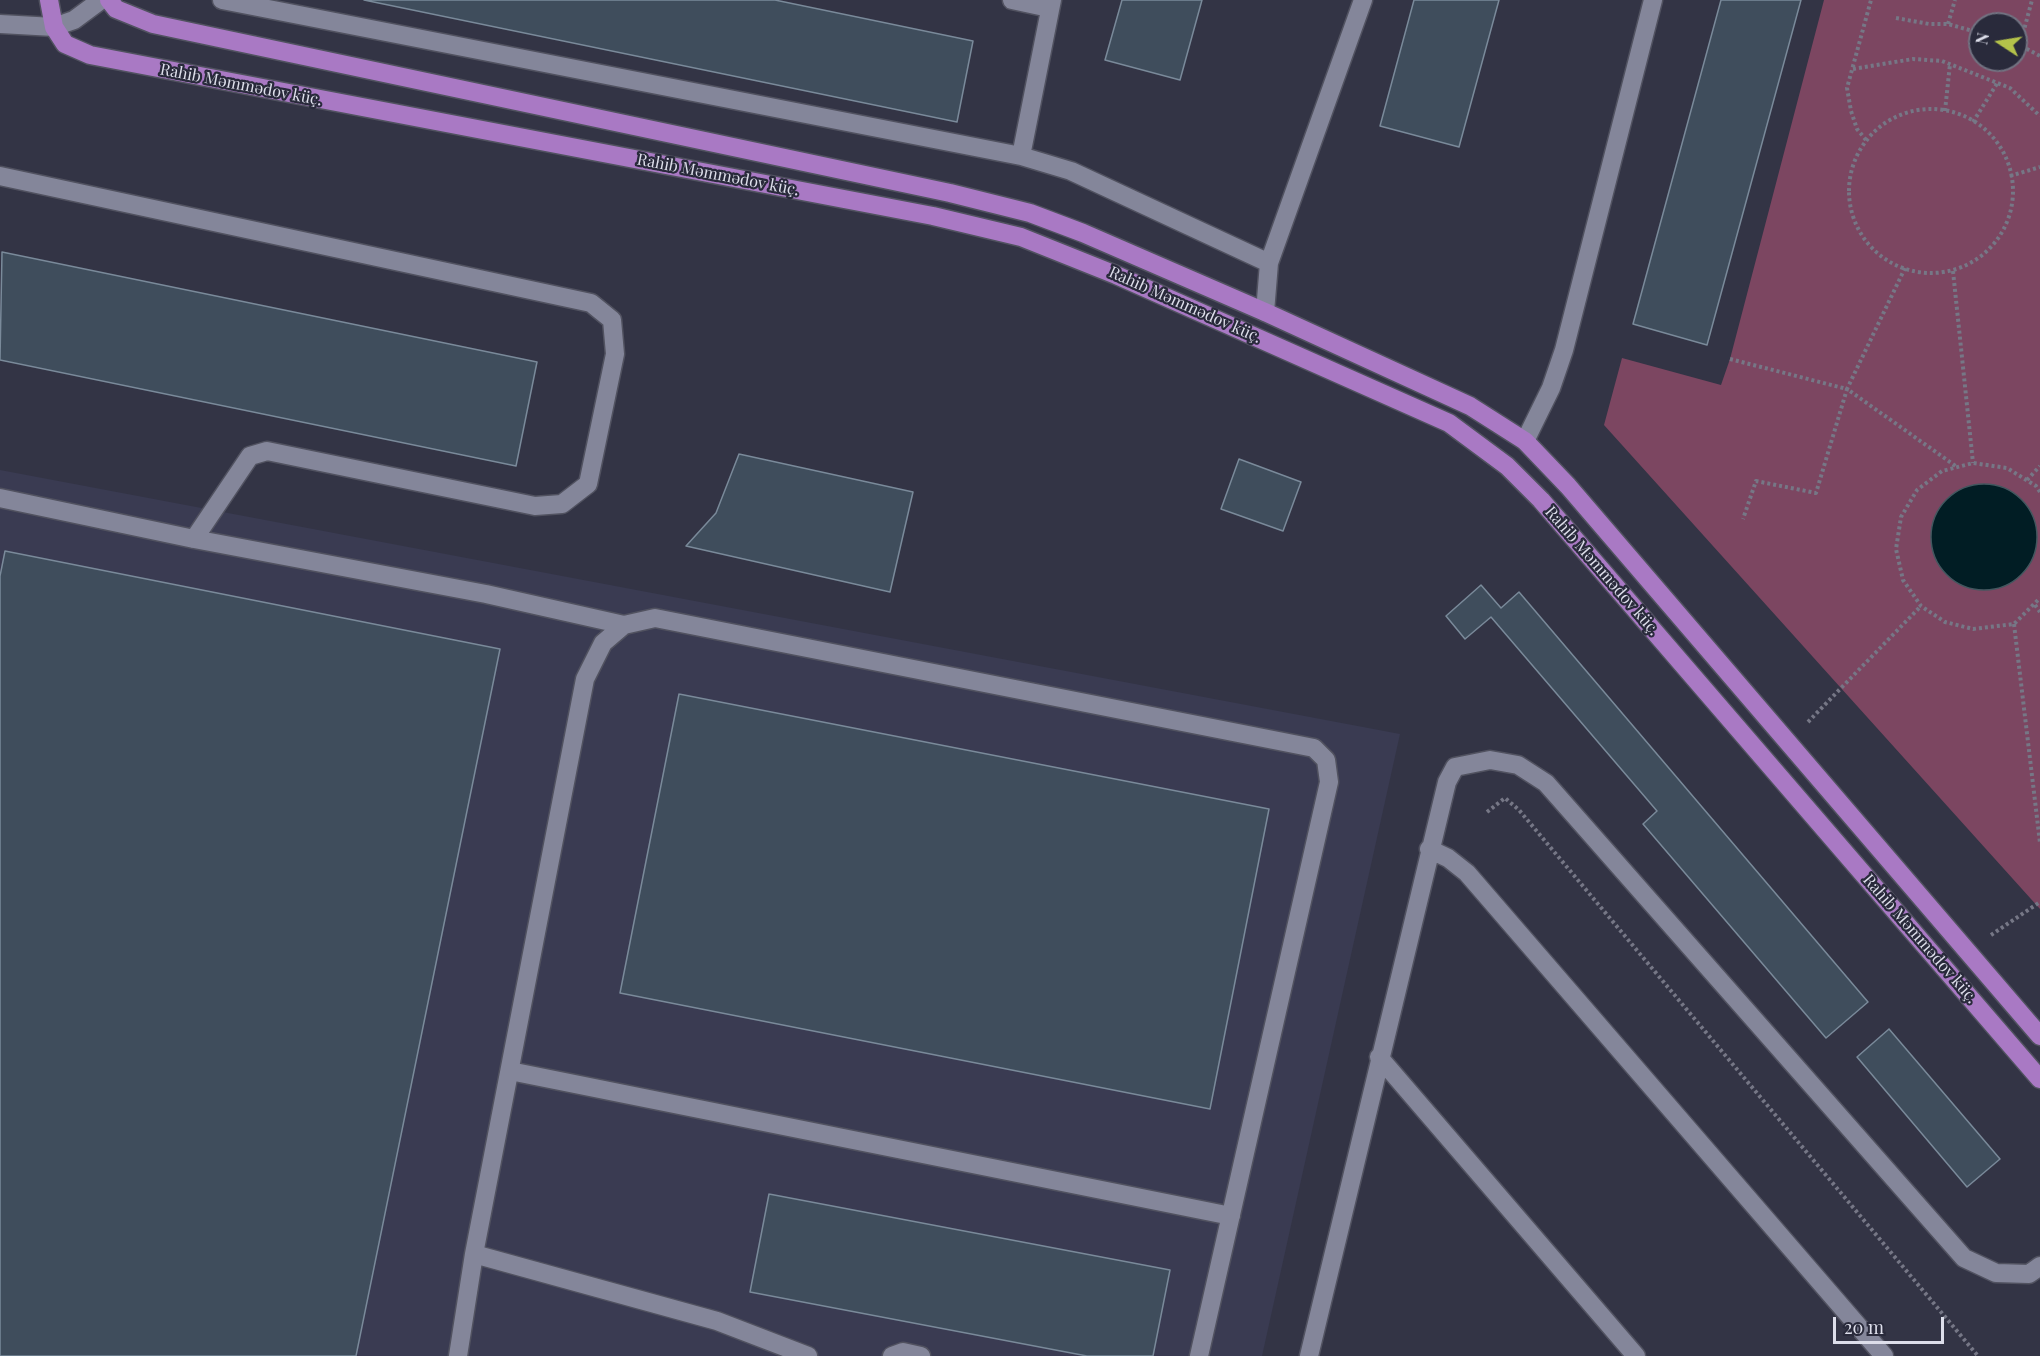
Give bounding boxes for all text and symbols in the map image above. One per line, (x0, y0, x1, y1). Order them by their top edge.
north arrow (1968, 12, 2028, 72)
text: N (1970, 31, 1993, 46)
street label: Rahib Məmmədov küç. (158, 60, 324, 110)
street label: Rahib Məmmədov küç. (635, 150, 801, 200)
street label: Rahib Məmmədov küç. (1106, 263, 1264, 347)
street label: Rahib Məmmədov küç. (1541, 503, 1663, 639)
street label: Rahib Məmmədov küç. (1859, 871, 1981, 1007)
scale bar (1836, 1305, 1947, 1343)
text: 20 m (1844, 1315, 1884, 1339)

